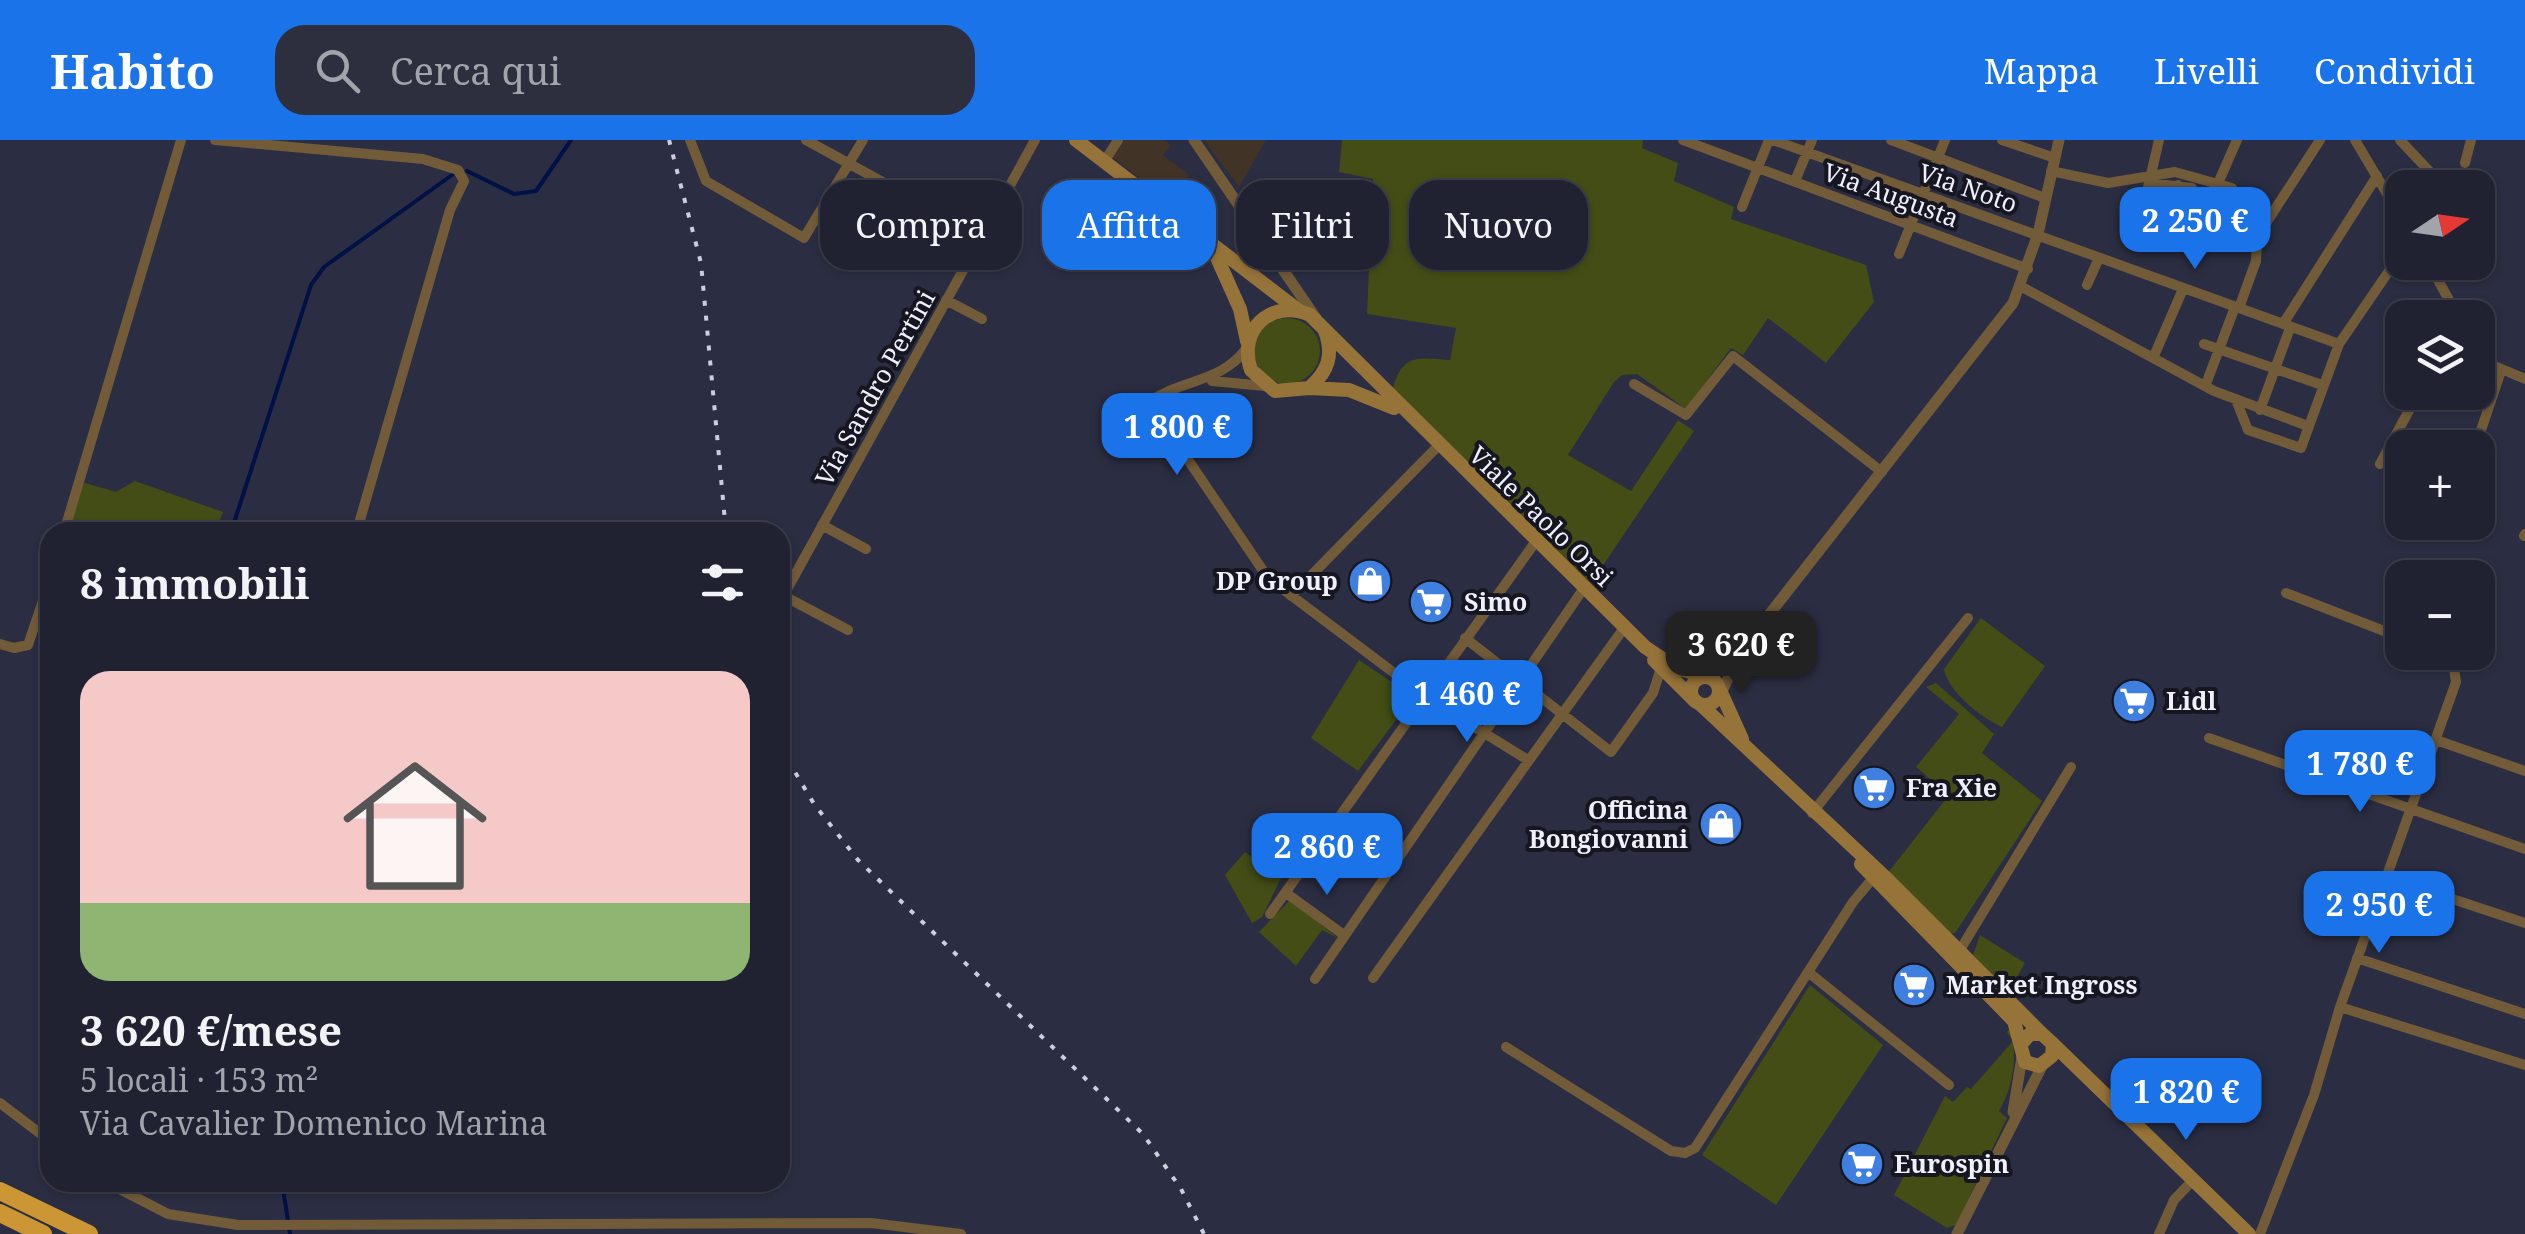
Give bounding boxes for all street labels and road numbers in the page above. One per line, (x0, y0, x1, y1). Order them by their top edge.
street label: Via Augusta (1819, 154, 1964, 234)
street label: Via Noto (1914, 154, 2022, 220)
street label: Via Sandro Pertini (806, 284, 942, 491)
street label: Viale Paolo Orsi (1462, 438, 1621, 593)

